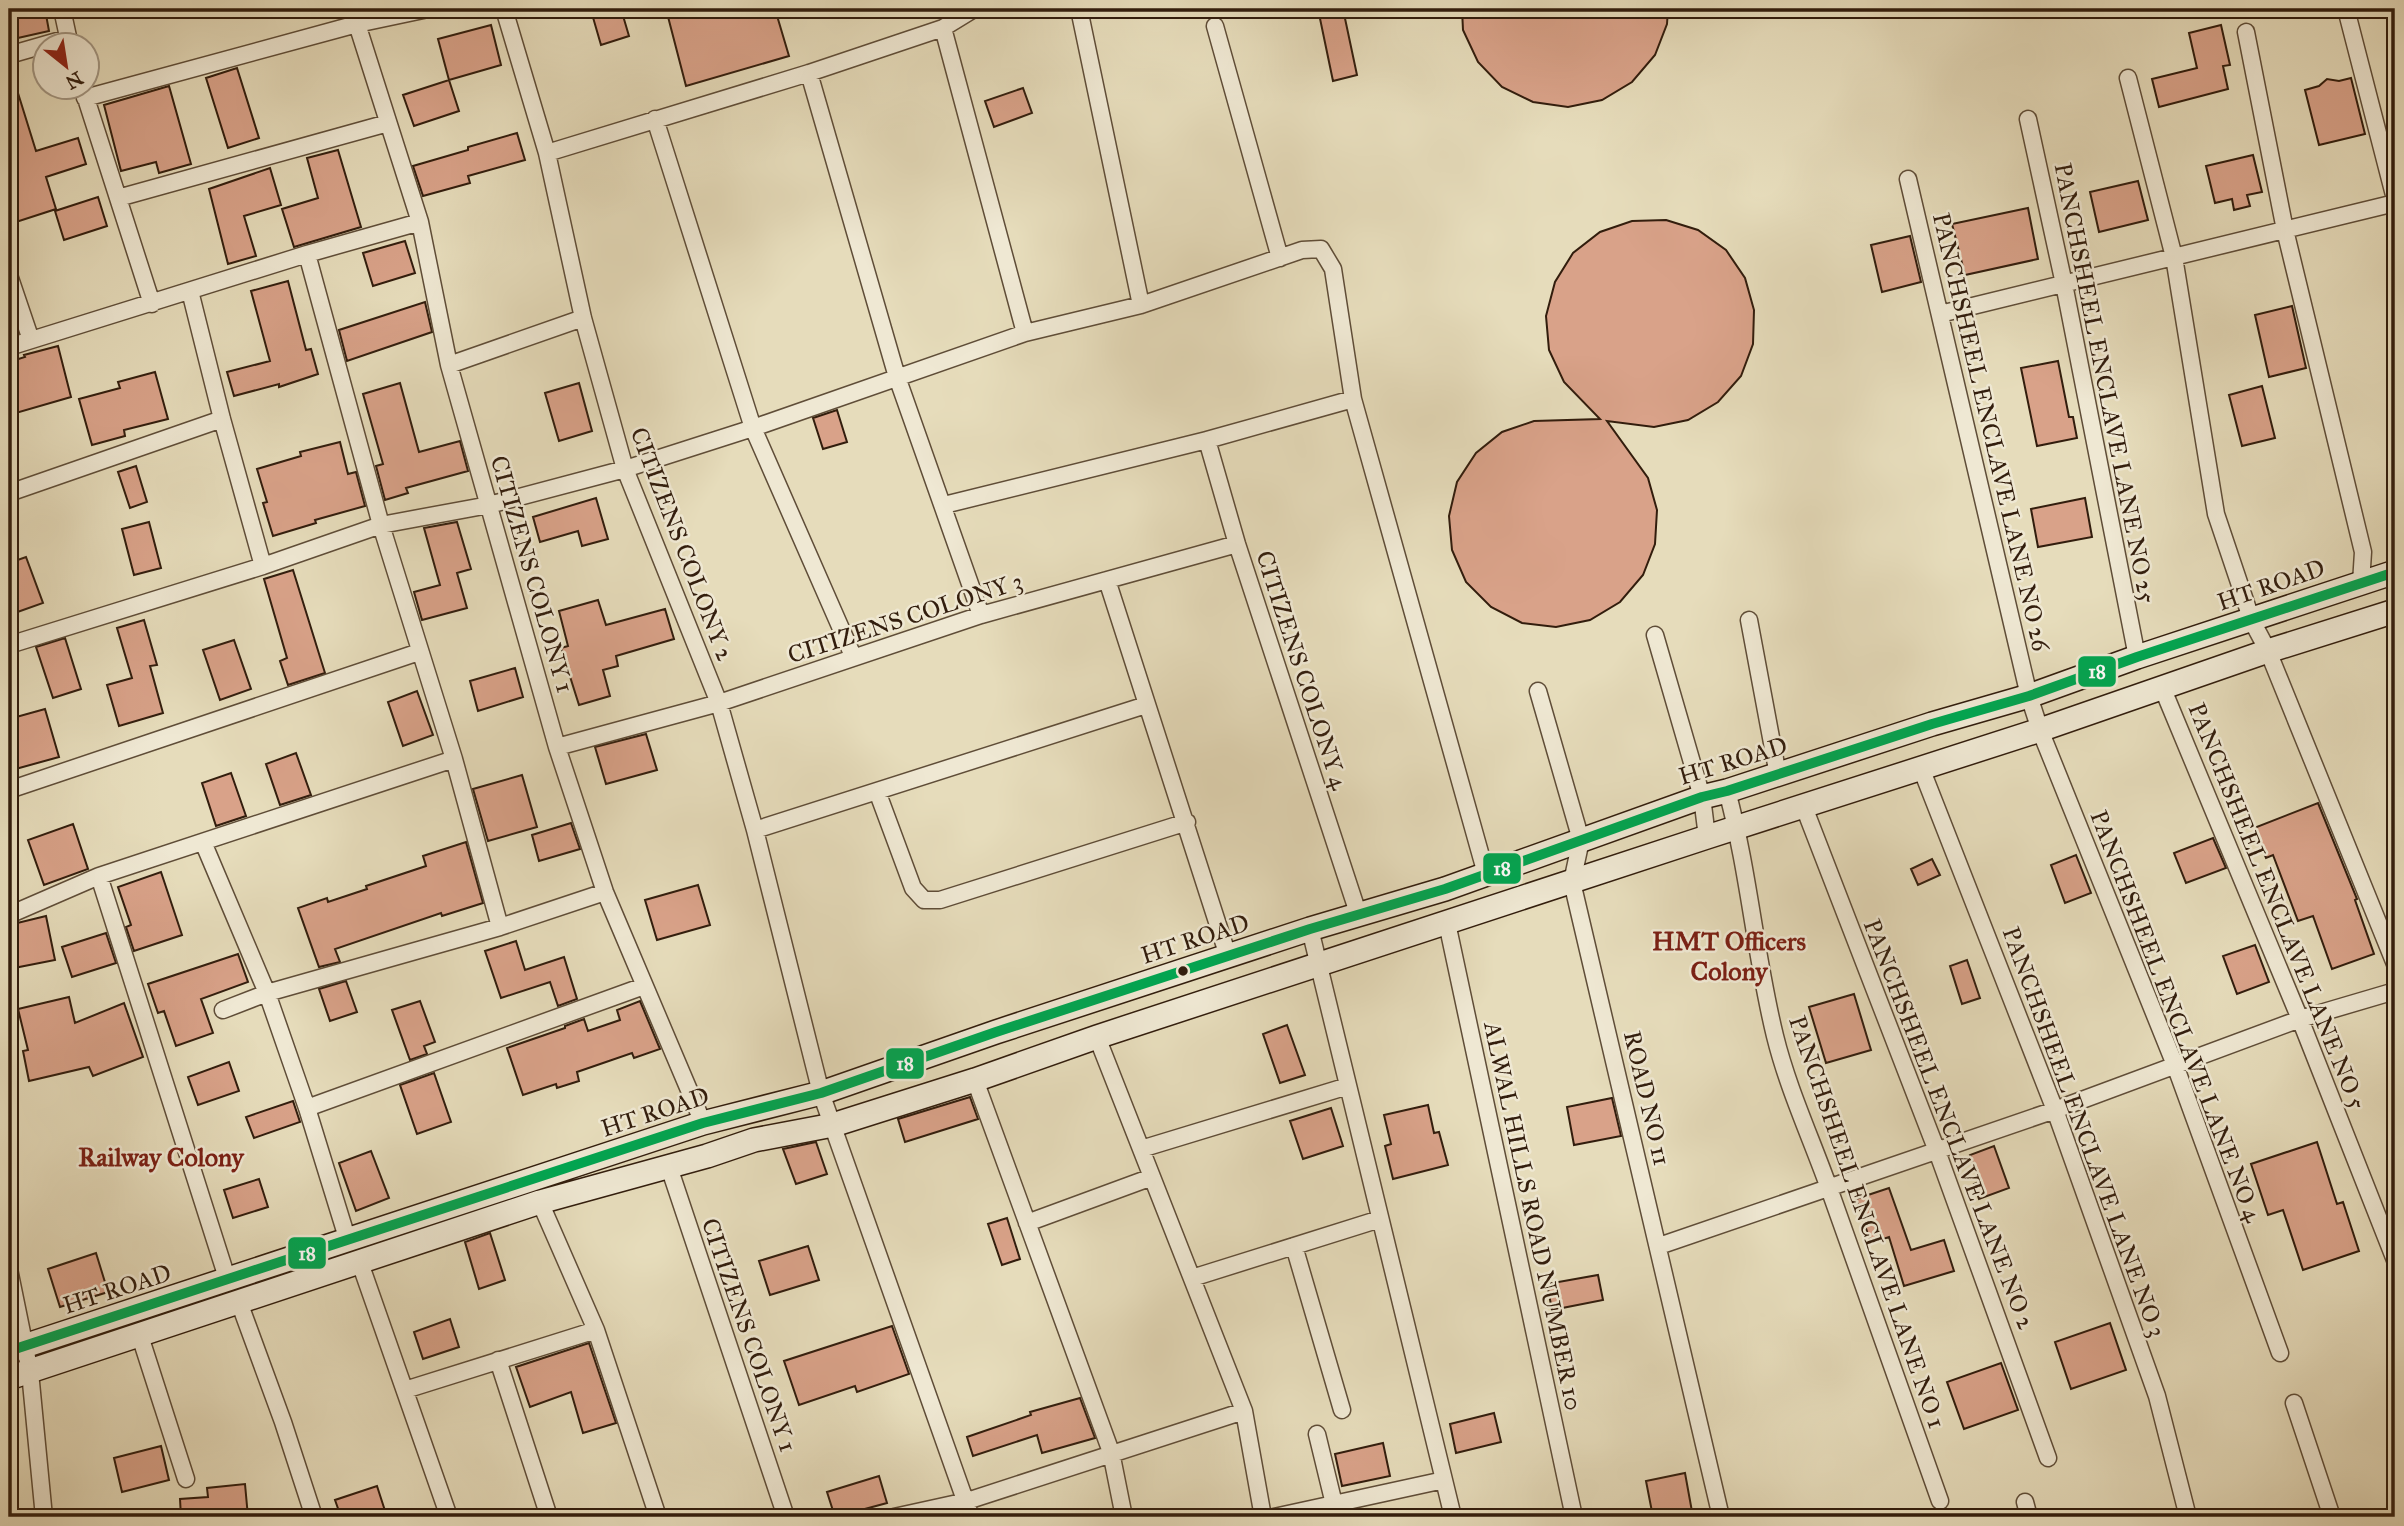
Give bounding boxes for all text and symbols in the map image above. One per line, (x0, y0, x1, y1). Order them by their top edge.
north arrow (32, 32, 102, 102)
text: N (62, 66, 87, 94)
street label: PANCHSHEEL ENCLAVE LANE NO 25 (2048, 160, 2162, 606)
street label: PANCHSHEEL ENCLAVE LANE NO 26 (1926, 210, 2056, 655)
street label: CITIZENS COLONY 2 (624, 423, 740, 665)
street label: CITIZENS COLONY 1 (484, 452, 580, 696)
street label: CITIZENS COLONY 4 (1249, 547, 1355, 794)
street label: HT ROAD (2213, 553, 2329, 617)
street label: CITIZENS COLONY 3 (784, 566, 1026, 670)
line badge: 18 (2077, 655, 2117, 688)
text: 18 (2088, 660, 2106, 683)
street label: PANCHSHEEL ENCLAVE LANE NO 5 (2181, 698, 2373, 1114)
street label: HT ROAD (1675, 730, 1791, 792)
street label: PANCHSHEEL ENCLAVE LANE NO 4 (2083, 806, 2269, 1227)
line badge: 18 (1482, 852, 1522, 885)
text: 18 (1493, 857, 1511, 880)
street label: HT ROAD (1137, 907, 1253, 971)
street label: PANCHSHEEL ENCLAVE LANE NO 2 (1857, 915, 2041, 1333)
street label: PANCHSHEEL ENCLAVE LANE NO 3 (1996, 923, 2172, 1341)
district label: HMT Officers Colony (1652, 925, 1807, 987)
unlabelled marker (1176, 964, 1190, 978)
street label: PANCHSHEEL ENCLAVE LANE NO 1 (1782, 1012, 1952, 1432)
street label: ALWAL HILLS ROAD NUMBER 10 (1477, 1018, 1589, 1413)
street label: ROAD NO 11 (1617, 1028, 1677, 1168)
line badge: 18 (885, 1047, 925, 1080)
text: 18 (896, 1052, 914, 1075)
street label: HT ROAD (597, 1080, 713, 1144)
district label: Railway Colony (78, 1141, 246, 1173)
street label: CITIZENS COLONY 1 (695, 1214, 803, 1456)
line badge: 18 (287, 1236, 327, 1270)
text: 18 (298, 1242, 316, 1265)
street label: HT ROAD (59, 1257, 175, 1321)

